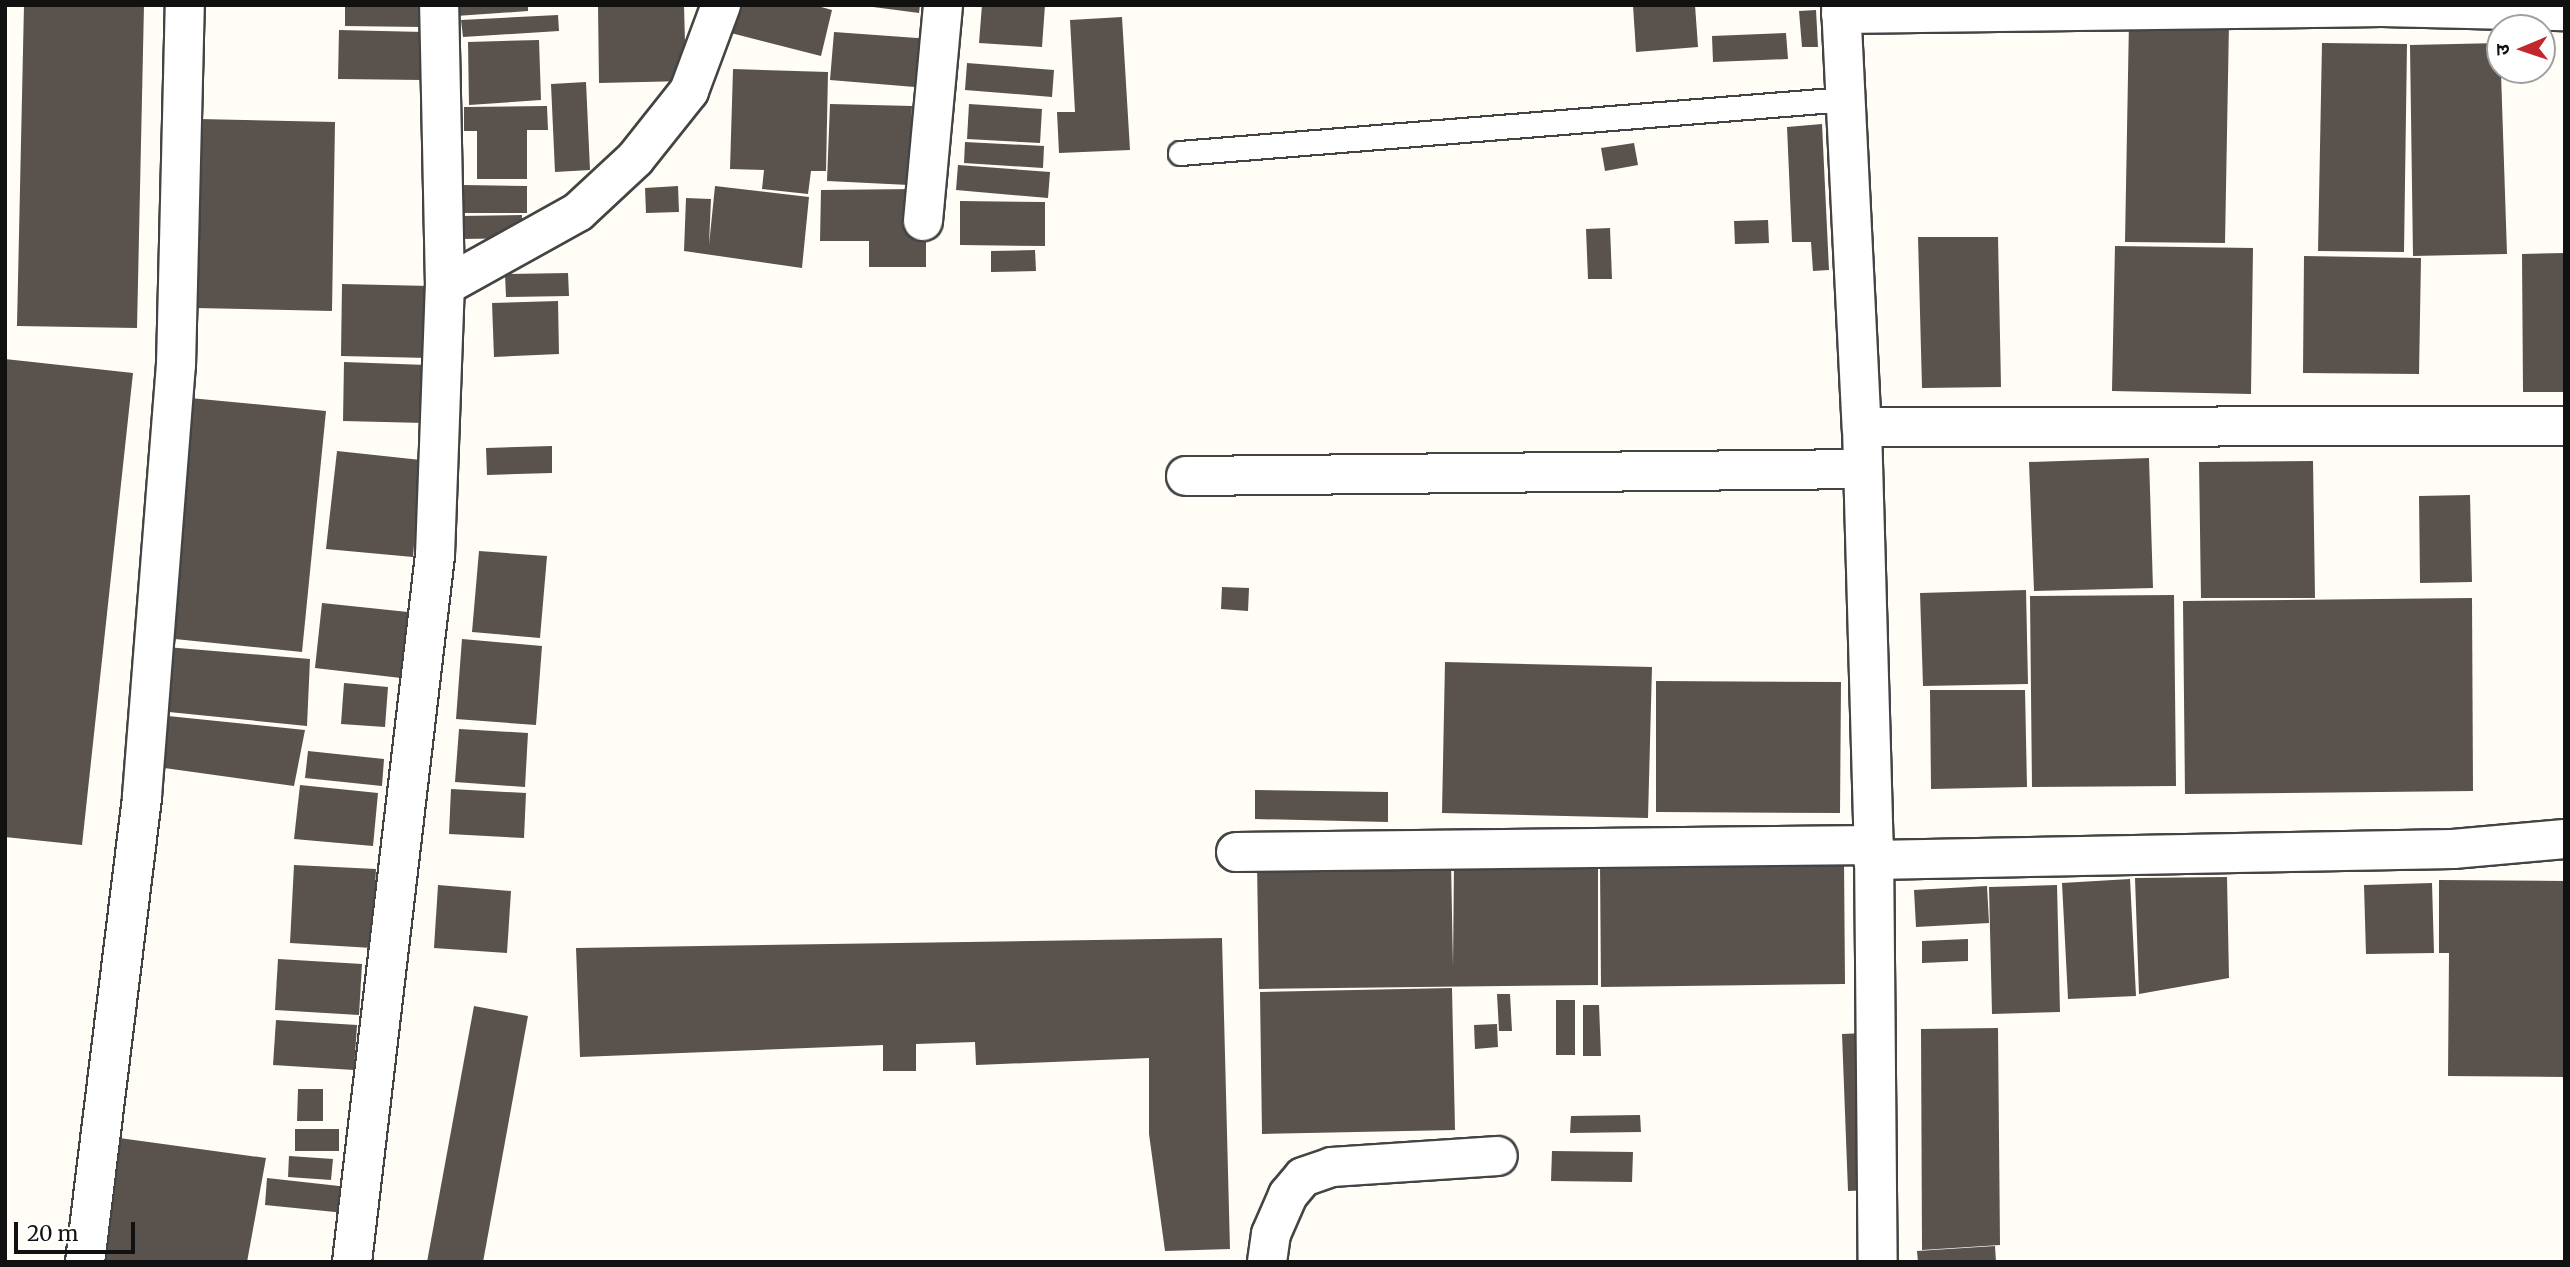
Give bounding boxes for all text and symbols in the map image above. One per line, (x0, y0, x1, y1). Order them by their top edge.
north arrow (2486, 14, 2556, 84)
text: उ (2490, 44, 2514, 56)
scale bar (18, 1208, 138, 1252)
text: 20 m (27, 1220, 78, 1247)

